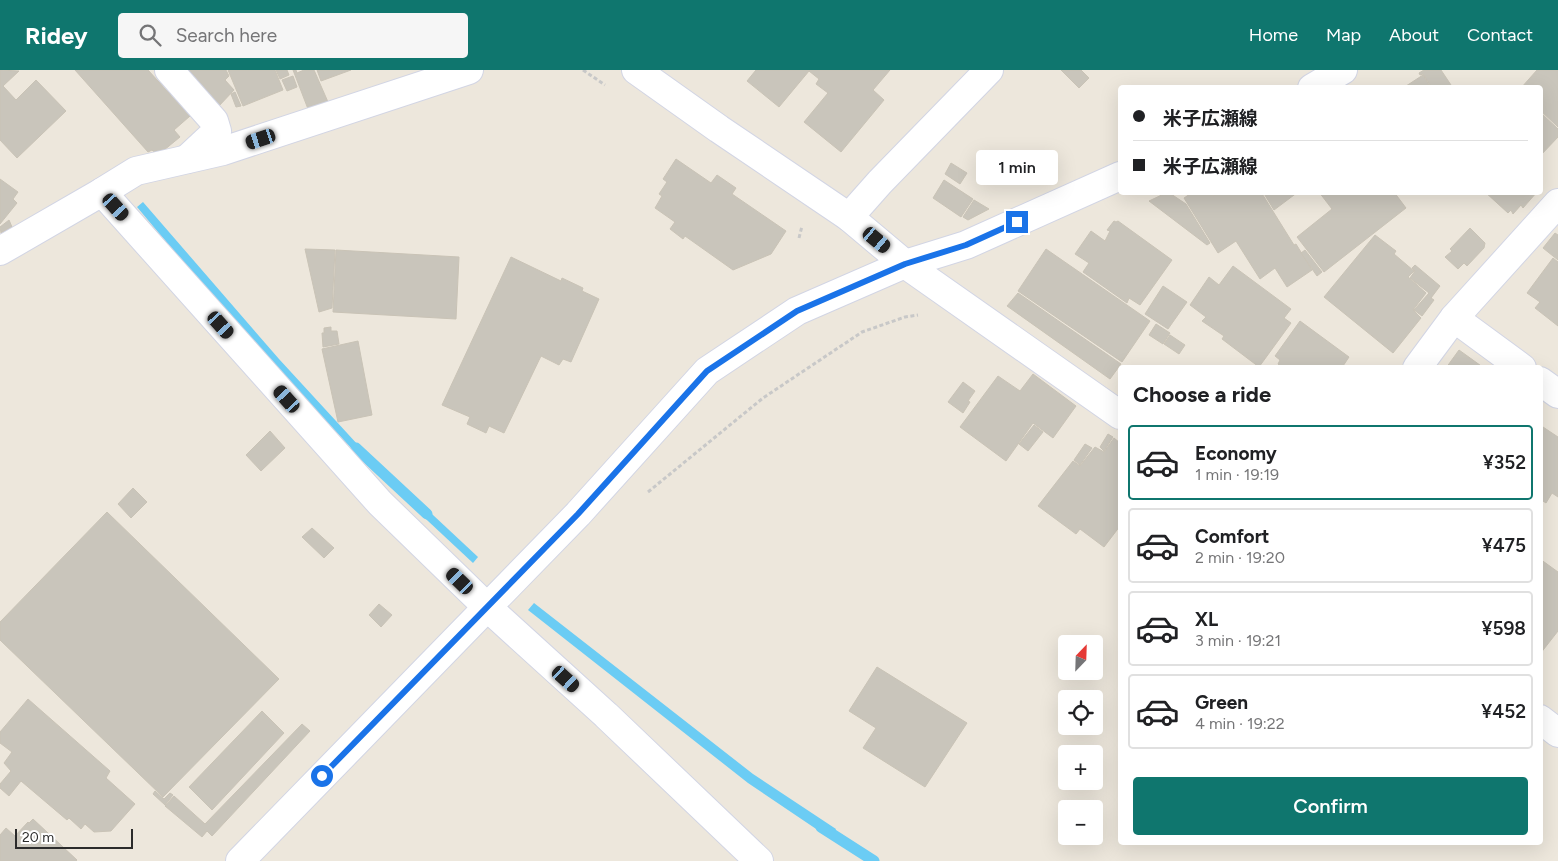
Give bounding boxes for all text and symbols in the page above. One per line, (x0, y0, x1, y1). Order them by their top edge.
search box (118, 13, 468, 58)
text: Ridey (25, 21, 88, 50)
icon: search (136, 21, 164, 49)
text: Search here (176, 24, 277, 47)
text: Home (1249, 24, 1298, 46)
text: Map (1326, 24, 1361, 46)
text: About (1389, 24, 1439, 46)
text: Contact (1467, 24, 1533, 46)
text: 米子広瀬線 (1163, 107, 1258, 130)
car (244, 127, 277, 151)
callout: 1 min (976, 150, 1058, 184)
text: 米子広瀬線 (1163, 155, 1258, 178)
text: 1 min (998, 158, 1036, 177)
car (100, 191, 131, 223)
route end (1006, 211, 1028, 233)
car (860, 225, 893, 255)
car (205, 309, 236, 341)
text: Choose a ride (1133, 381, 1271, 408)
car (271, 383, 302, 415)
icon: car (1135, 440, 1180, 485)
text: Economy (1195, 442, 1277, 465)
text: ¥352 (1483, 451, 1526, 474)
text: 1 min · 19:19 (1195, 465, 1279, 484)
icon: car (1135, 523, 1180, 568)
text: Comfort (1195, 525, 1270, 548)
text: ¥475 (1482, 534, 1526, 557)
text: 2 min · 19:20 (1195, 548, 1285, 567)
car (443, 565, 476, 597)
icon: car (1135, 606, 1180, 651)
text: XL (1195, 608, 1218, 631)
text: ¥598 (1482, 617, 1526, 640)
text: 3 min · 19:21 (1195, 631, 1281, 650)
north arrow (1058, 635, 1102, 680)
map controls (1058, 635, 1103, 845)
car (549, 663, 582, 695)
icon: car (1135, 689, 1180, 734)
button: locate (1058, 690, 1103, 735)
text: Green (1195, 691, 1248, 714)
text: ¥452 (1481, 700, 1526, 723)
text: 4 min · 19:22 (1195, 714, 1285, 733)
button: + (1058, 745, 1103, 790)
route start (311, 765, 333, 787)
button: Confirm (1133, 777, 1528, 835)
button: − (1058, 800, 1103, 845)
scale bar (15, 826, 132, 849)
text: 20 m (22, 829, 54, 846)

